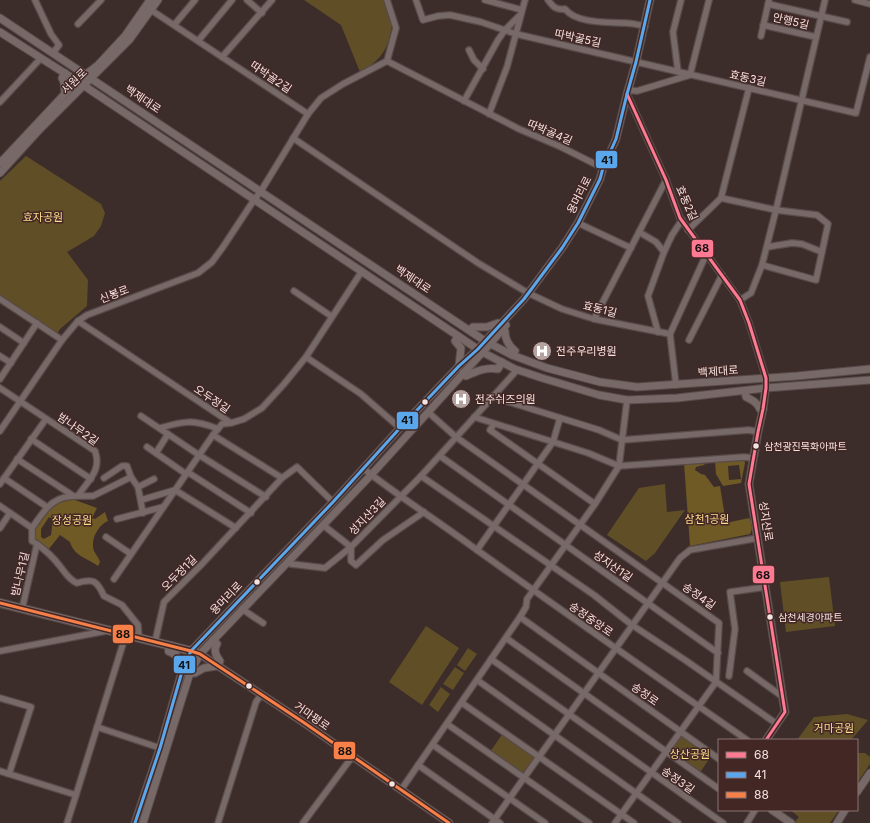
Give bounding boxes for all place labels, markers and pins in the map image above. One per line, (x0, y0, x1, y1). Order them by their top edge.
hospital icon: 전주우리병원 (531, 340, 553, 362)
place label: 전주우리병원 (556, 344, 617, 358)
hospital icon: 전주쉬즈의원 (450, 388, 472, 410)
place label: 전주쉬즈의원 (475, 392, 536, 406)
unlabelled marker (420, 397, 430, 407)
place label: 삼천광진목화아파트 (764, 440, 847, 452)
marker: 삼천광진목화아파트 (751, 441, 761, 451)
unlabelled marker (252, 577, 262, 587)
place label: 삼천세경아파트 (778, 611, 842, 623)
marker: 삼천세경아파트 (765, 612, 775, 622)
unlabelled marker (244, 681, 254, 691)
unlabelled marker (387, 779, 397, 789)

